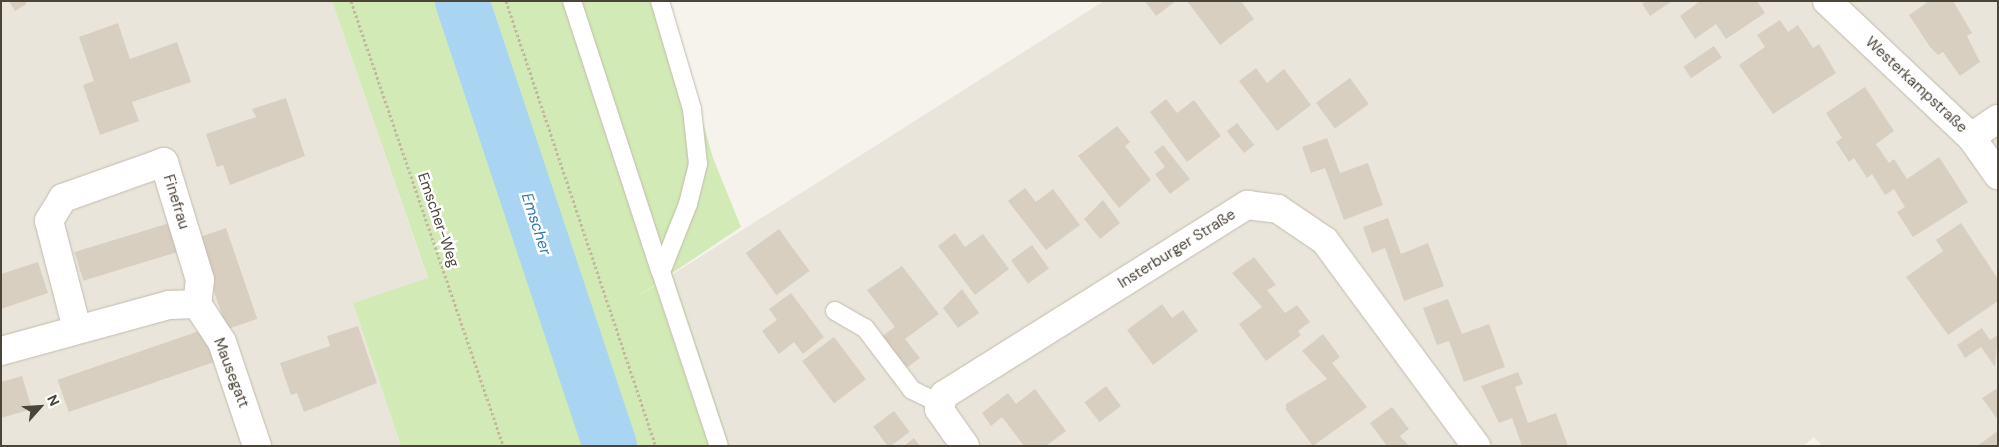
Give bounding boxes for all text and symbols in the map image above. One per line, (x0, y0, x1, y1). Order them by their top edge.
street label: Westerkampstraße (1861, 33, 1971, 137)
street label: Emscher-Weg (413, 170, 463, 270)
street label: Finefrau (159, 173, 193, 231)
water label: Emscher (517, 191, 555, 257)
street label: Insterburger Straße (1115, 206, 1239, 292)
street label: Mausegatt (209, 335, 253, 411)
north arrow (15, 382, 65, 432)
text: N (43, 392, 64, 409)

